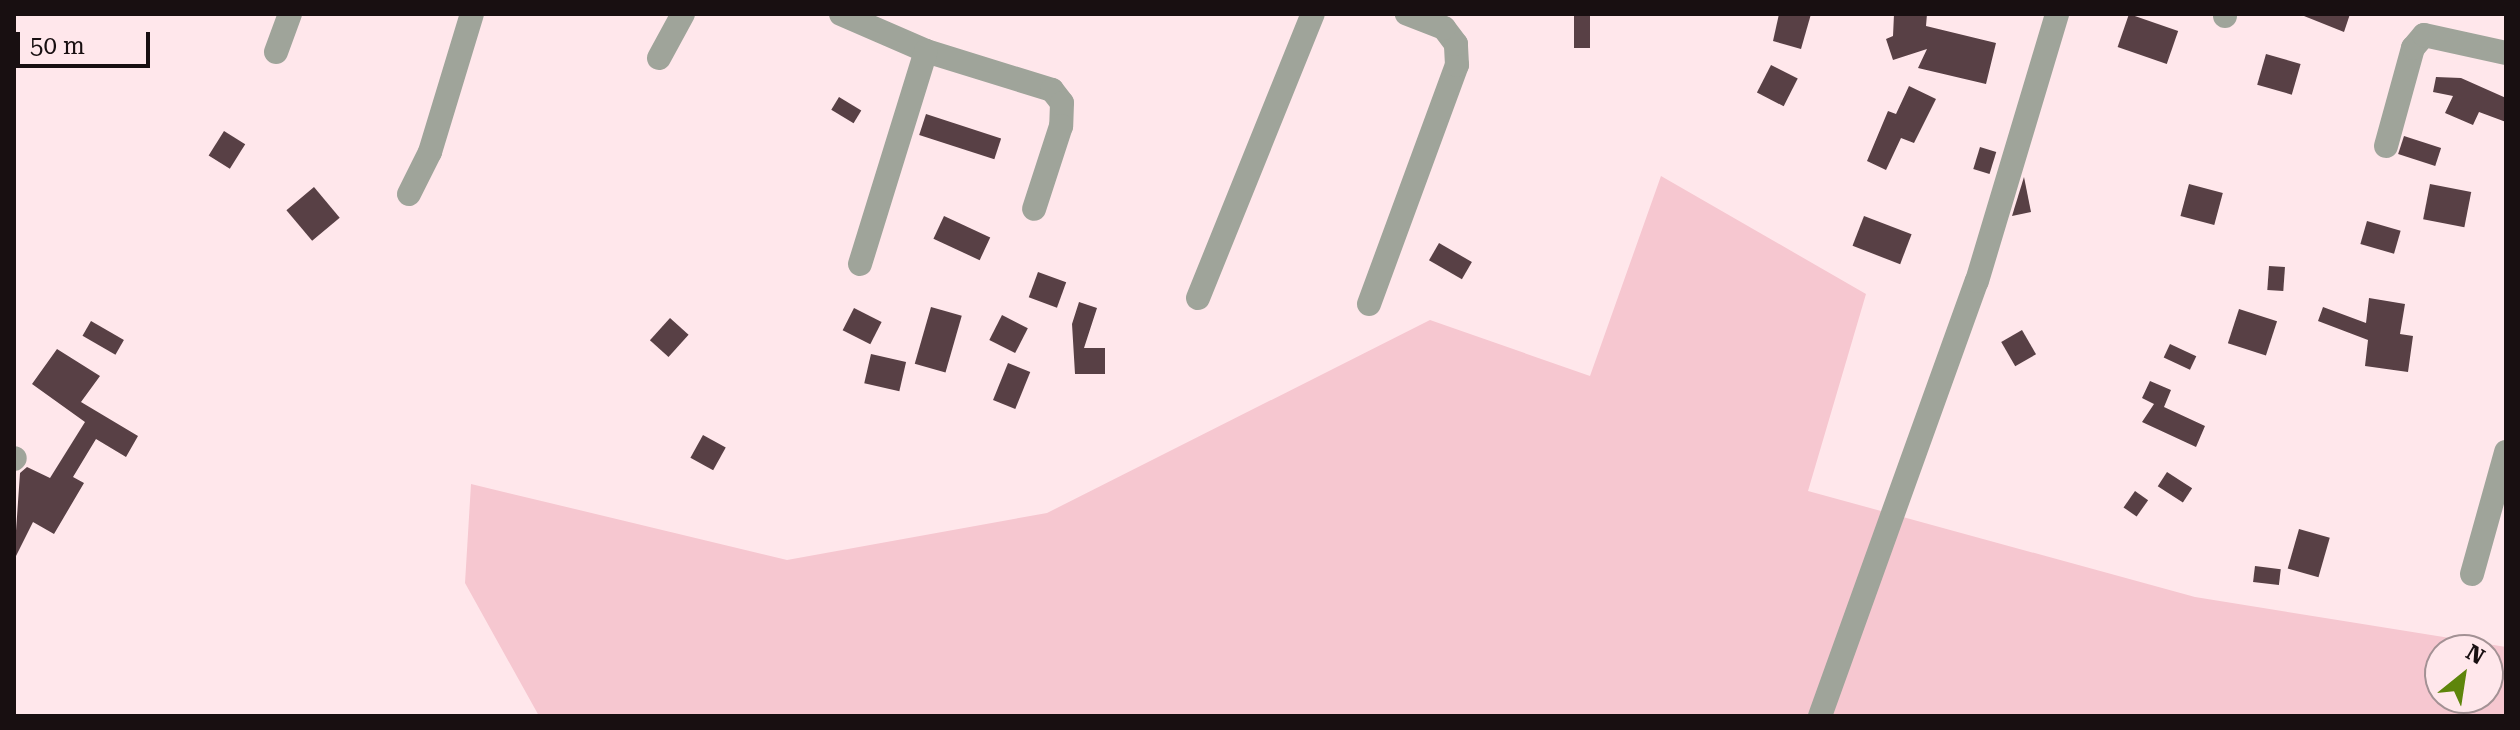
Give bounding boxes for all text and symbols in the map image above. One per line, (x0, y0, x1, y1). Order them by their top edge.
scale bar (20, 16, 154, 66)
text: 50 m (30, 32, 85, 60)
north arrow (2424, 634, 2504, 714)
text: N (2462, 639, 2489, 670)

